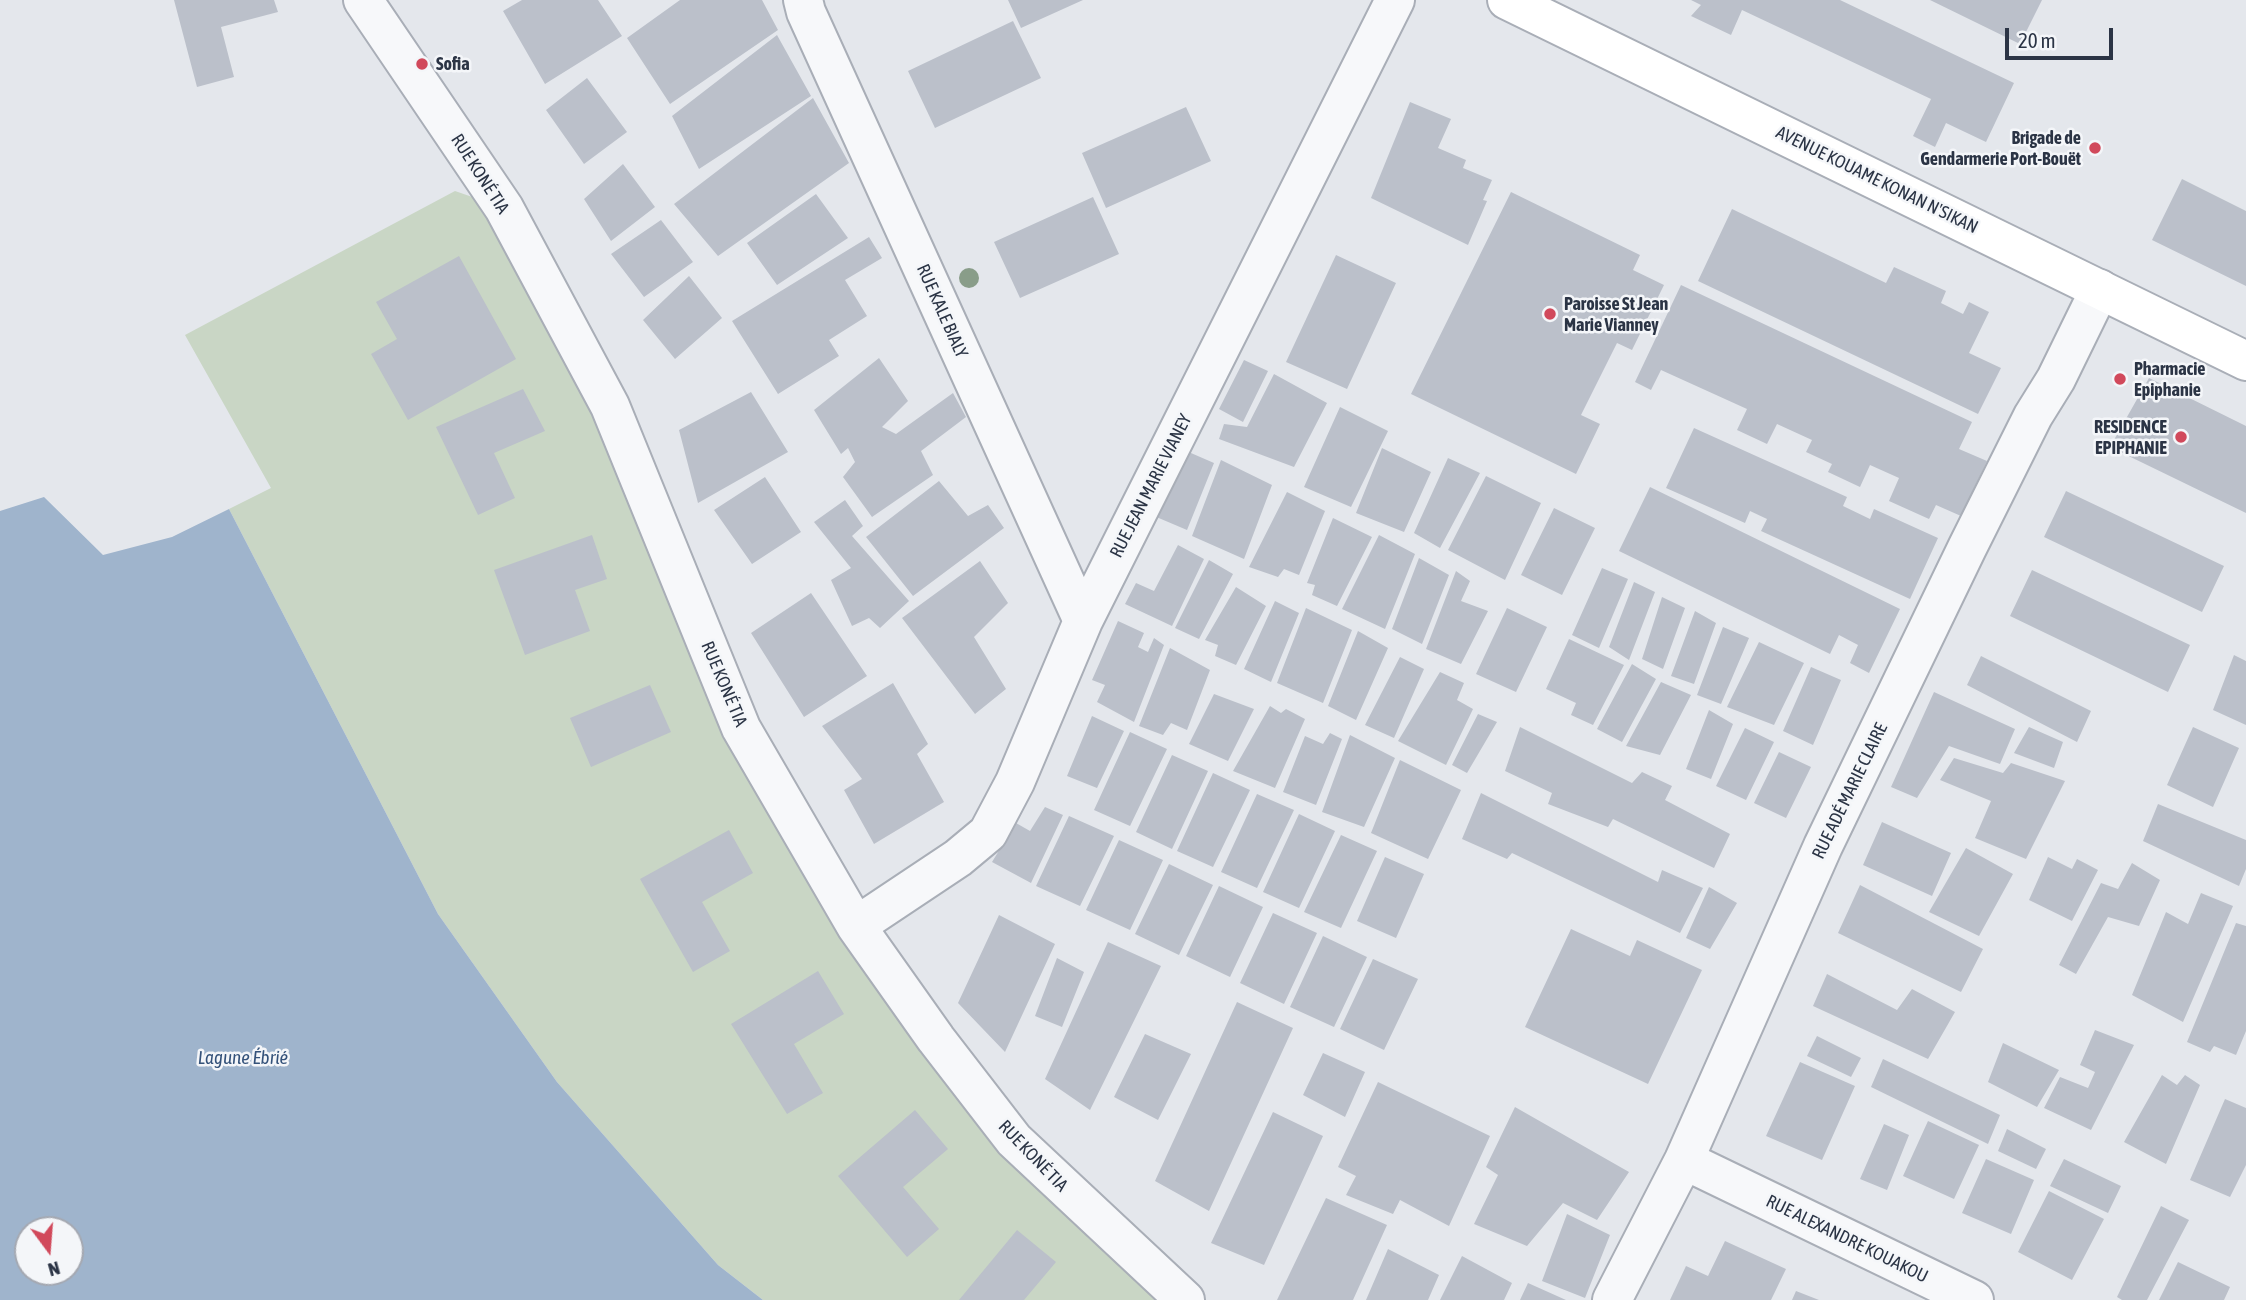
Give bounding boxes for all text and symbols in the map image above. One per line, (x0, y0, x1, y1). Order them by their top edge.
scale bar (2008, 14, 2116, 58)
text: 20 m (2018, 28, 2056, 52)
place label: Sofia (436, 53, 469, 75)
marker: Sofia (414, 56, 430, 72)
street label: AVENUE KOUAME KONAN N'SIKAN (1772, 122, 1982, 238)
place label: Brigade de Gendarmerie Port-Bouët (1920, 127, 2081, 170)
street label: RUE KONÉ TIA (446, 130, 514, 218)
marker: Brigade de Gendarmerie Port-Bouët (2087, 140, 2103, 156)
street label: RUE KALE BIALY (912, 261, 972, 361)
place label: Paroisse St Jean Marie Vianney (1564, 293, 1668, 336)
marker: Paroisse St Jean Marie Vianney (1542, 306, 1558, 322)
place label: Pharmacie Epiphanie (2134, 358, 2206, 400)
marker: Pharmacie Epiphanie (2112, 371, 2128, 387)
street label: RUE JEAN MARIE VIANEY (1105, 411, 1197, 561)
place label: RESIDENCE EPIPHANIE (2094, 416, 2167, 458)
marker: RESIDENCE EPIPHANIE (2173, 429, 2189, 445)
street label: RUE KONÉ TIA (696, 638, 752, 730)
street label: RUE ADÉ MARIE CLAIRE (1808, 720, 1892, 862)
water label: Lagune Ébrié (198, 1047, 288, 1069)
street label: RUE KONÉ TIA (994, 1116, 1072, 1196)
street label: RUE ALEXANDRE KOUAKOU (1762, 1190, 1932, 1288)
north arrow (14, 1216, 84, 1286)
text: N (46, 1257, 63, 1281)

